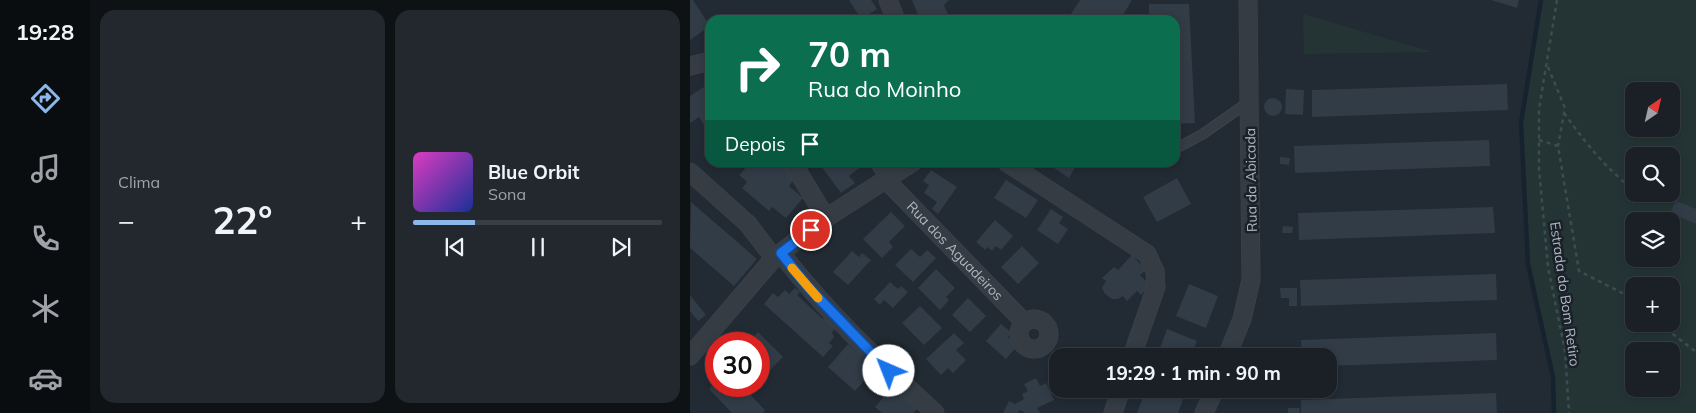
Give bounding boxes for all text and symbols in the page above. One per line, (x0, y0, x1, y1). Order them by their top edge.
text: 19:28 (16, 18, 74, 46)
text: 70 m (808, 32, 891, 76)
icon: right (725, 35, 790, 100)
text: Rua do Moinho (808, 75, 961, 103)
icon: directions (28, 81, 63, 116)
north arrow (1625, 82, 1680, 138)
map controls (1625, 82, 1680, 397)
street label: Rua da Abicada (1241, 128, 1261, 232)
icon: arrive (796, 130, 824, 158)
text: Depois (725, 132, 786, 156)
button: search (1625, 147, 1680, 202)
icon: music (28, 151, 63, 186)
text: Blue Orbit (488, 160, 579, 184)
text: Clima (118, 172, 160, 192)
text: Sona (488, 184, 526, 204)
text: 22° (212, 196, 273, 244)
street label: Rua dos Aguadeiros (903, 198, 1007, 304)
text: − (118, 203, 135, 238)
text: + (350, 203, 367, 238)
pin (790, 209, 832, 251)
button: layers (1625, 212, 1680, 267)
icon: arrive (797, 216, 825, 244)
icon: phone (28, 221, 63, 256)
street label: Estrada do Bom Retiro (1546, 221, 1584, 367)
icon: previous (441, 233, 469, 261)
icon: pause (524, 233, 552, 261)
icon: next (607, 233, 635, 261)
button: + (1625, 277, 1680, 332)
icon: climate (28, 291, 63, 326)
speed limit sign: 30 (705, 332, 770, 397)
button: − (1625, 342, 1680, 397)
position arrow (862, 344, 914, 396)
icon: car (28, 361, 63, 396)
text: 19:29 · 1 min · 90 m (1105, 361, 1281, 385)

